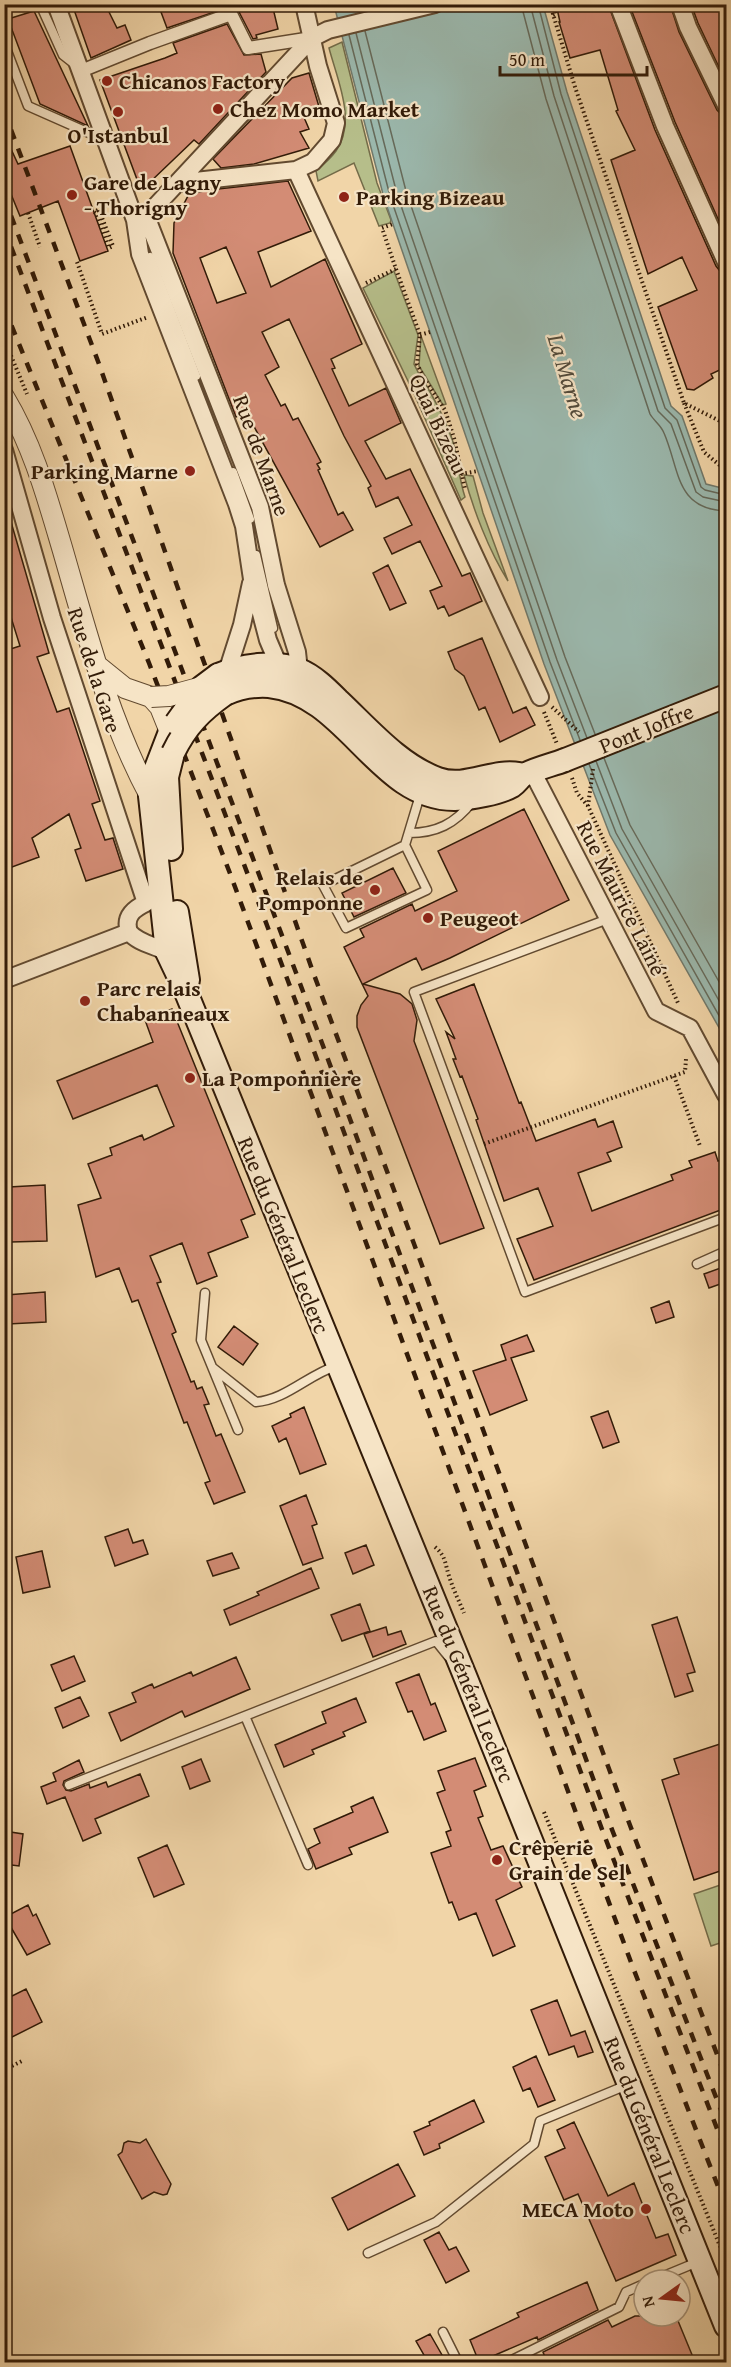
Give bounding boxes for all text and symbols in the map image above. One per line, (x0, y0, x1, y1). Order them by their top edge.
scale bar (500, 39, 647, 77)
text: 50 m (509, 46, 545, 73)
place label: Chicanos Factory (119, 65, 286, 97)
marker: Chicanos Factory (100, 74, 114, 88)
place label: Chez Momo Market (230, 93, 420, 125)
marker: Chez Momo Market (211, 102, 225, 116)
marker: O'Istanbul (111, 105, 125, 119)
place label: O'Istanbul (68, 119, 169, 151)
place label: Gare de Lagny - Thorigny (84, 166, 222, 223)
place label: Parking Bizeau (356, 181, 505, 213)
marker: Gare de Lagny - Thorigny (65, 188, 79, 202)
marker: Parking Bizeau (337, 190, 351, 204)
water label: La Marne (538, 328, 598, 423)
street label: Quai Bizeau (402, 368, 476, 480)
street label: Rue de Marne (225, 390, 299, 520)
place label: Parking Marne (31, 455, 178, 487)
marker: Parking Marne (183, 464, 197, 478)
street label: Rue de la Gare (60, 603, 130, 737)
street label: Pont Joffre (594, 695, 698, 761)
street label: Rue Maurice Lainé (569, 815, 675, 981)
place label: Relais de Pomponne (259, 861, 363, 918)
marker: Relais de Pomponne (368, 883, 382, 897)
place label: Peugeot (440, 902, 519, 934)
marker: Peugeot (421, 911, 435, 925)
place label: Parc relais Chabanneaux (97, 972, 230, 1029)
marker: Parc relais Chabanneaux (78, 994, 92, 1008)
place label: La Pomponnière (202, 1062, 362, 1094)
marker: La Pomponnière (183, 1071, 197, 1085)
street label: Rue du Général Leclerc (230, 1132, 338, 1339)
street label: Rue du Général Leclerc (415, 1581, 523, 1788)
place label: Crêperie Grain de Sel (509, 1831, 626, 1888)
marker: Crêperie Grain de Sel (490, 1853, 504, 1867)
street label: Rue du Général Leclerc (596, 2032, 704, 2239)
place label: MECA Moto (522, 2193, 634, 2225)
marker: MECA Moto (639, 2202, 653, 2216)
north arrow (632, 2268, 692, 2328)
text: N (634, 2293, 660, 2310)

